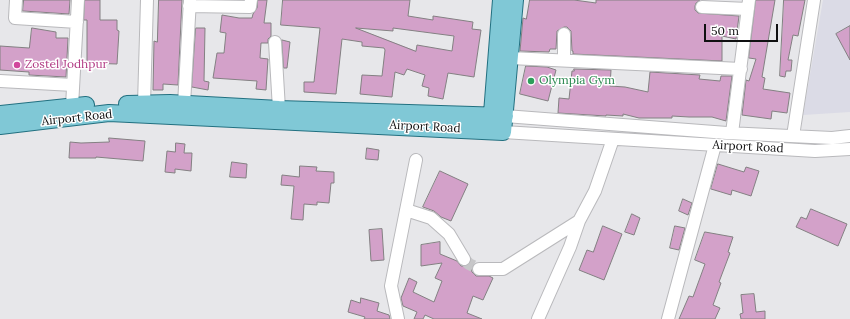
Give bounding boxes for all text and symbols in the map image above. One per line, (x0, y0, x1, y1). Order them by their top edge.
scale bar (706, 16, 780, 42)
text: 50 m (711, 23, 739, 38)
place label: Zostel Jodhpur (25, 58, 108, 72)
marker: Zostel Jodhpur (12, 60, 22, 70)
place label: Olympia Gym (539, 74, 615, 88)
marker: Olympia Gym (526, 76, 536, 86)
street label: Airport Road (41, 107, 113, 129)
street label: Airport Road (389, 118, 461, 136)
street label: Airport Road (712, 138, 784, 156)

